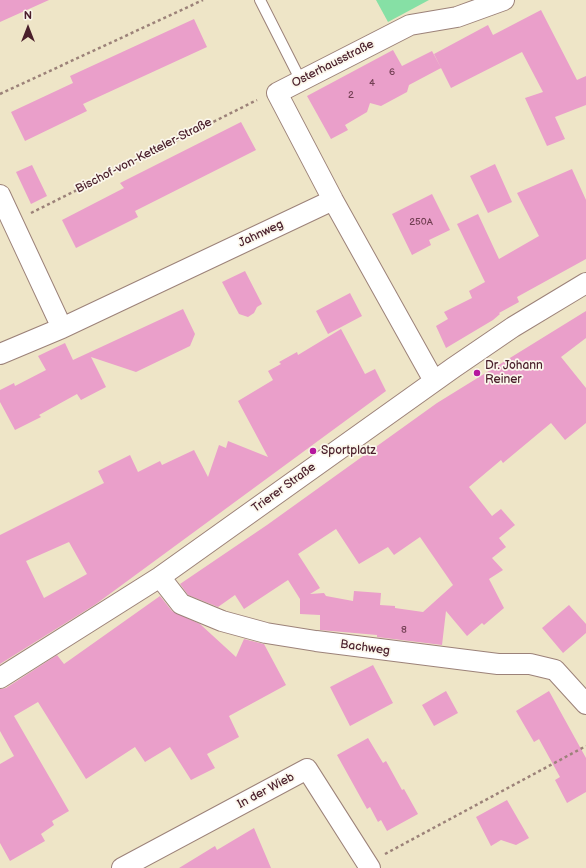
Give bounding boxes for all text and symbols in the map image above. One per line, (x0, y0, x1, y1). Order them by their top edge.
north arrow (8, 8, 48, 48)
text: N (24, 9, 32, 22)
street label: Osterhausstraße (290, 37, 376, 91)
house number: 6 (389, 66, 395, 78)
house number: 4 (369, 77, 375, 89)
house number: 2 (348, 89, 354, 101)
street label: Bischof-von-Ketteler-Straße (73, 115, 215, 197)
house number: 250A (409, 216, 433, 228)
street label: Jahnweg (236, 217, 286, 251)
place label: Dr. Johann Reiner (485, 359, 543, 387)
marker: Dr. Johann Reiner (472, 368, 482, 378)
place label: Sportplatz (321, 444, 376, 458)
marker: Sportplatz (308, 446, 318, 456)
street label: Trierer Straße (249, 460, 319, 516)
house number: 8 (401, 624, 407, 636)
street label: Bachweg (339, 637, 391, 659)
street label: In der Wieb (235, 770, 297, 812)

